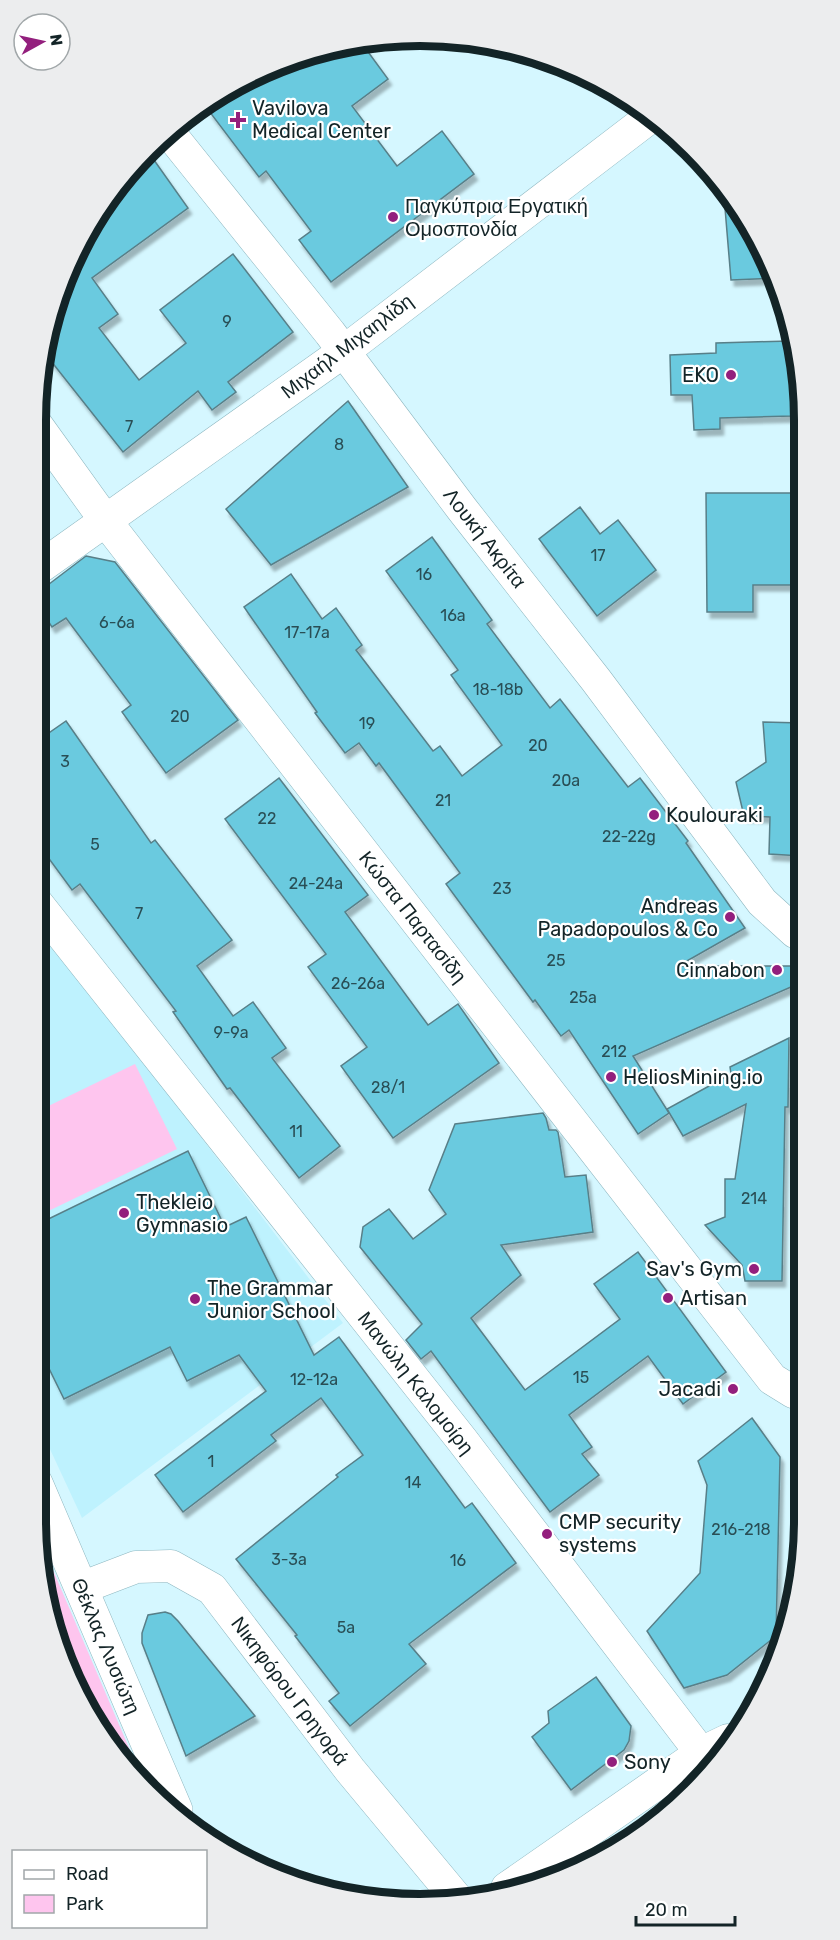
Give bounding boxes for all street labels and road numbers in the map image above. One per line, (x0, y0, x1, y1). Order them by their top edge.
street label: Μιχαήλ Μιχαηλίδη (276, 289, 418, 403)
street label: Λουκή Ακρίτα (439, 483, 531, 593)
street label: Κώστα Παρτασίδη (354, 846, 472, 988)
street label: Μανώλη Καλομοίρη (353, 1307, 479, 1459)
street label: Θέκλας Λυσιώτη (66, 1574, 146, 1718)
street label: Νικηφόρου Γρηγορά (226, 1612, 354, 1770)

